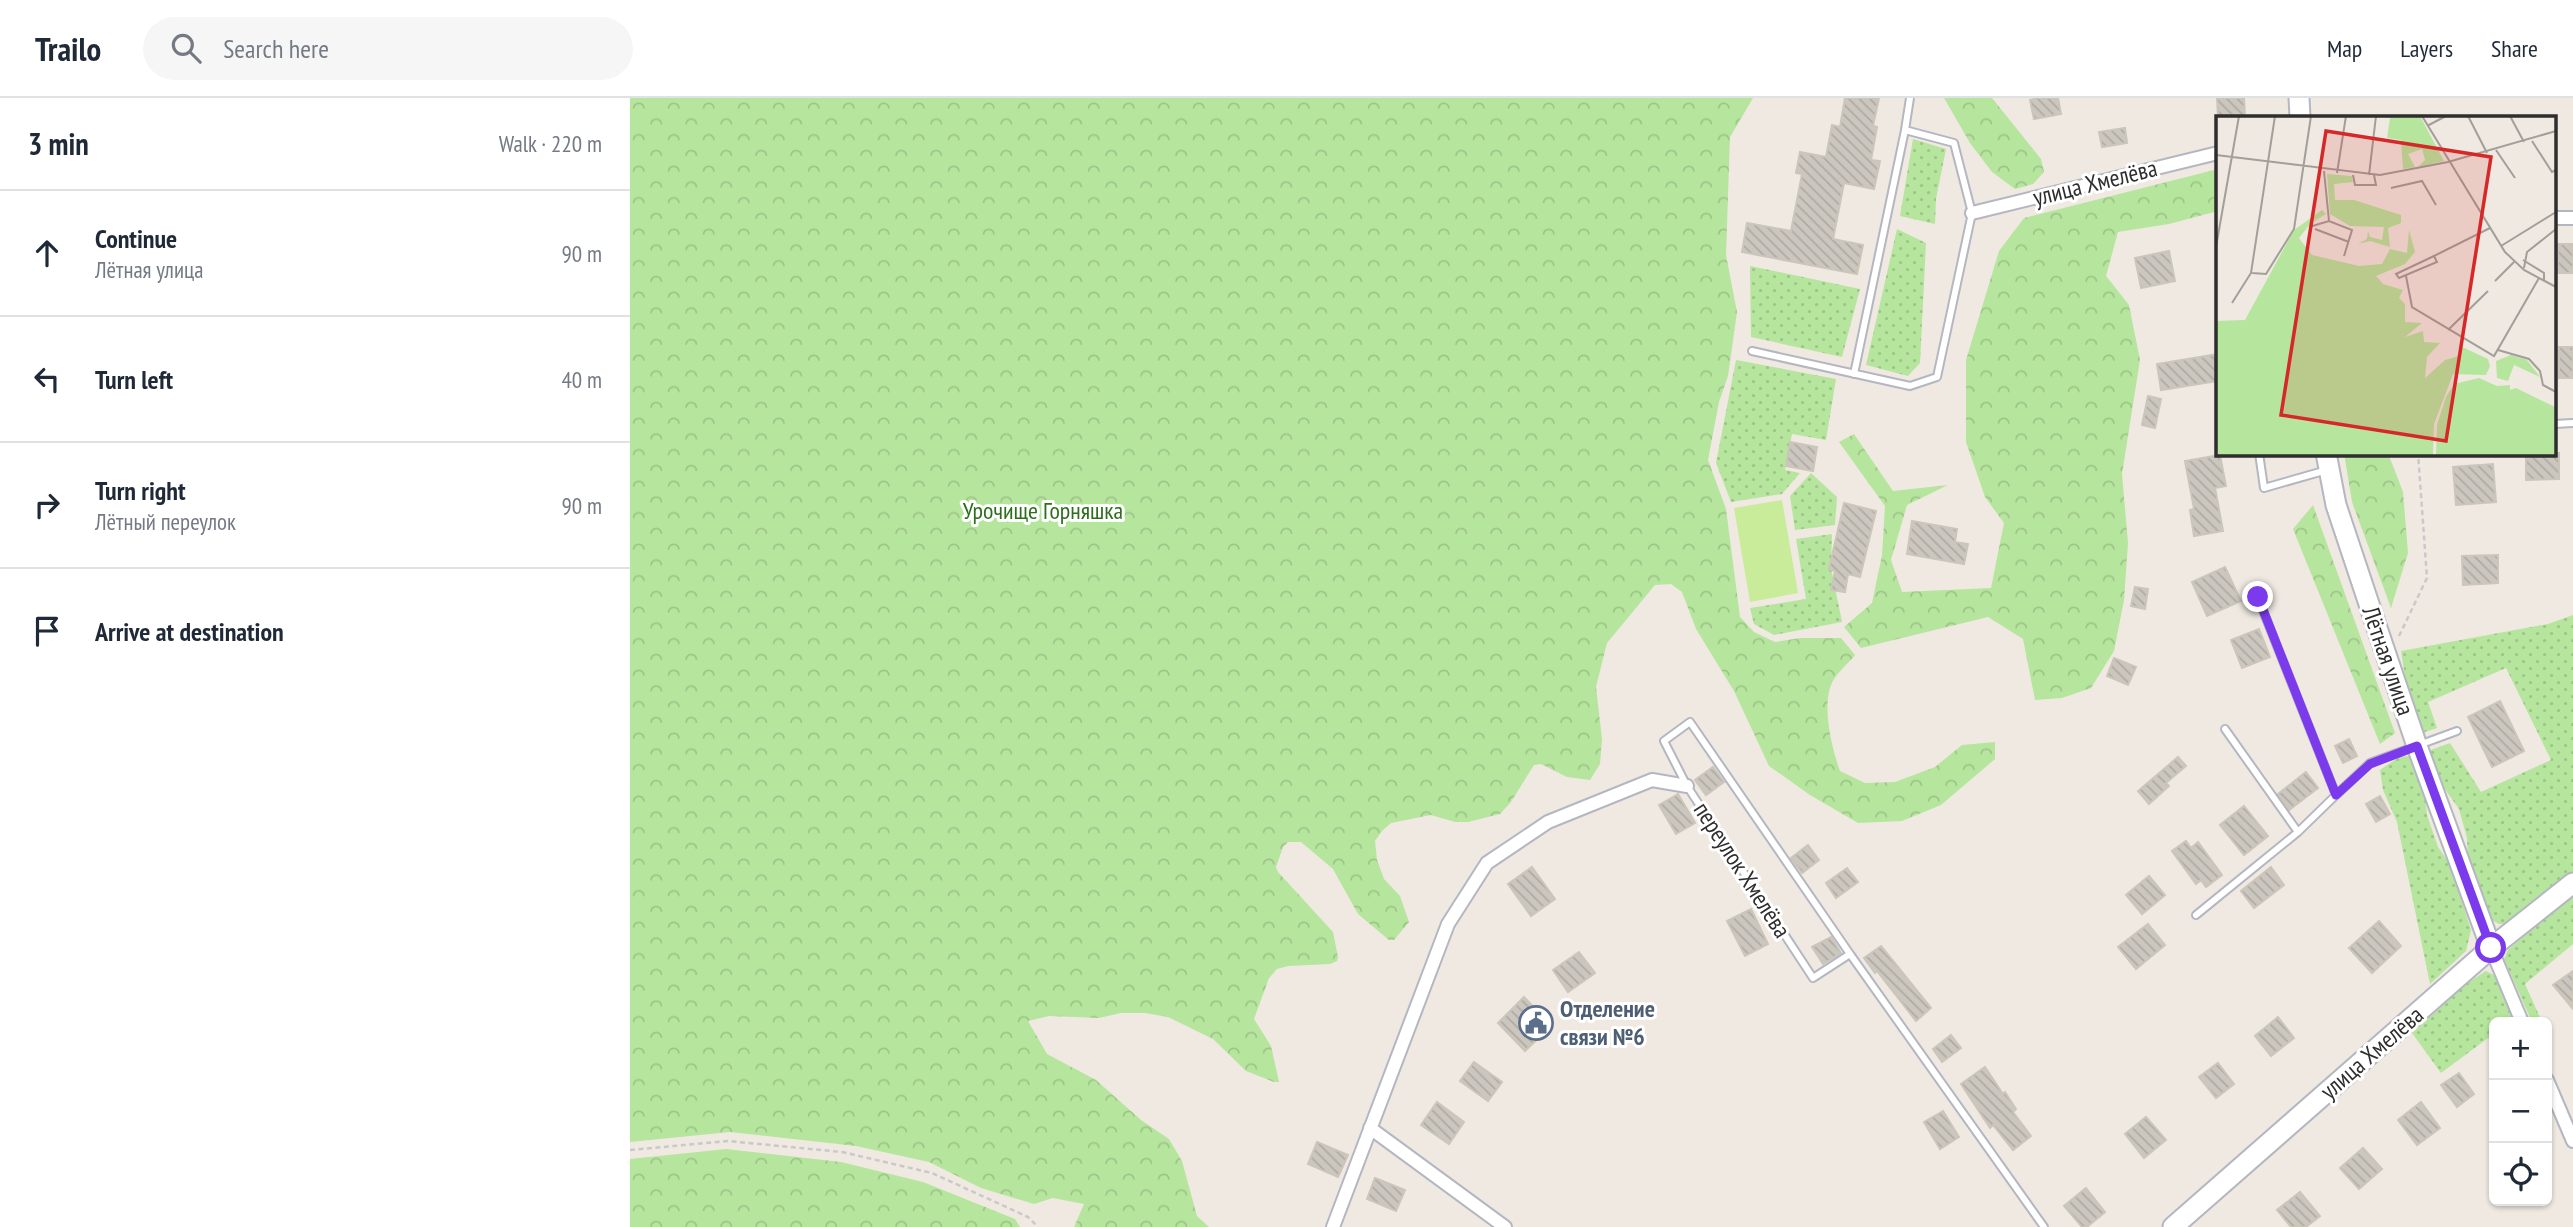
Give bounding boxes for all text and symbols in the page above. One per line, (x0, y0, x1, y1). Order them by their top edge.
search box (143, 17, 633, 80)
text: Trailo (35, 27, 101, 70)
icon: search (167, 29, 205, 67)
text: Search here (223, 32, 329, 65)
text: Map (2327, 33, 2362, 64)
text: Layers (2400, 33, 2453, 64)
text: Share (2491, 33, 2538, 64)
inset map (2216, 116, 2556, 455)
text: 3 min (28, 124, 89, 163)
text: Walk · 220 m (499, 129, 602, 158)
street label: улица Хмелёва (2030, 152, 2160, 213)
text: Continue (95, 222, 177, 255)
icon: ahead (28, 234, 66, 272)
text: 90 m (561, 239, 602, 268)
text: Лётная улица (95, 255, 203, 284)
icon: left (28, 360, 66, 398)
text: Turn left (95, 363, 173, 396)
text: 40 m (561, 365, 602, 394)
text: Turn right (95, 474, 186, 507)
icon: right (28, 486, 66, 524)
text: 90 m (561, 491, 602, 520)
park label: Урочище Горняшка (963, 495, 1123, 526)
text: Лётный переулок (95, 507, 236, 536)
route end (2242, 581, 2273, 612)
street label: Лётная улица (2355, 601, 2422, 719)
icon: arrive (28, 612, 66, 650)
text: Arrive at destination (95, 615, 284, 648)
street label: переулок Хмелёва (1687, 796, 1798, 944)
route start (2475, 932, 2506, 963)
place label: Отделение связи №6 (1560, 993, 1655, 1052)
street label: улица Хмелёва (2314, 999, 2430, 1106)
public building icon: Отделение связи №6 (1517, 1004, 1555, 1042)
map controls (2489, 1017, 2552, 1206)
button: + (2489, 1017, 2552, 1080)
button: − (2489, 1080, 2552, 1143)
button: locate (2489, 1143, 2552, 1206)

